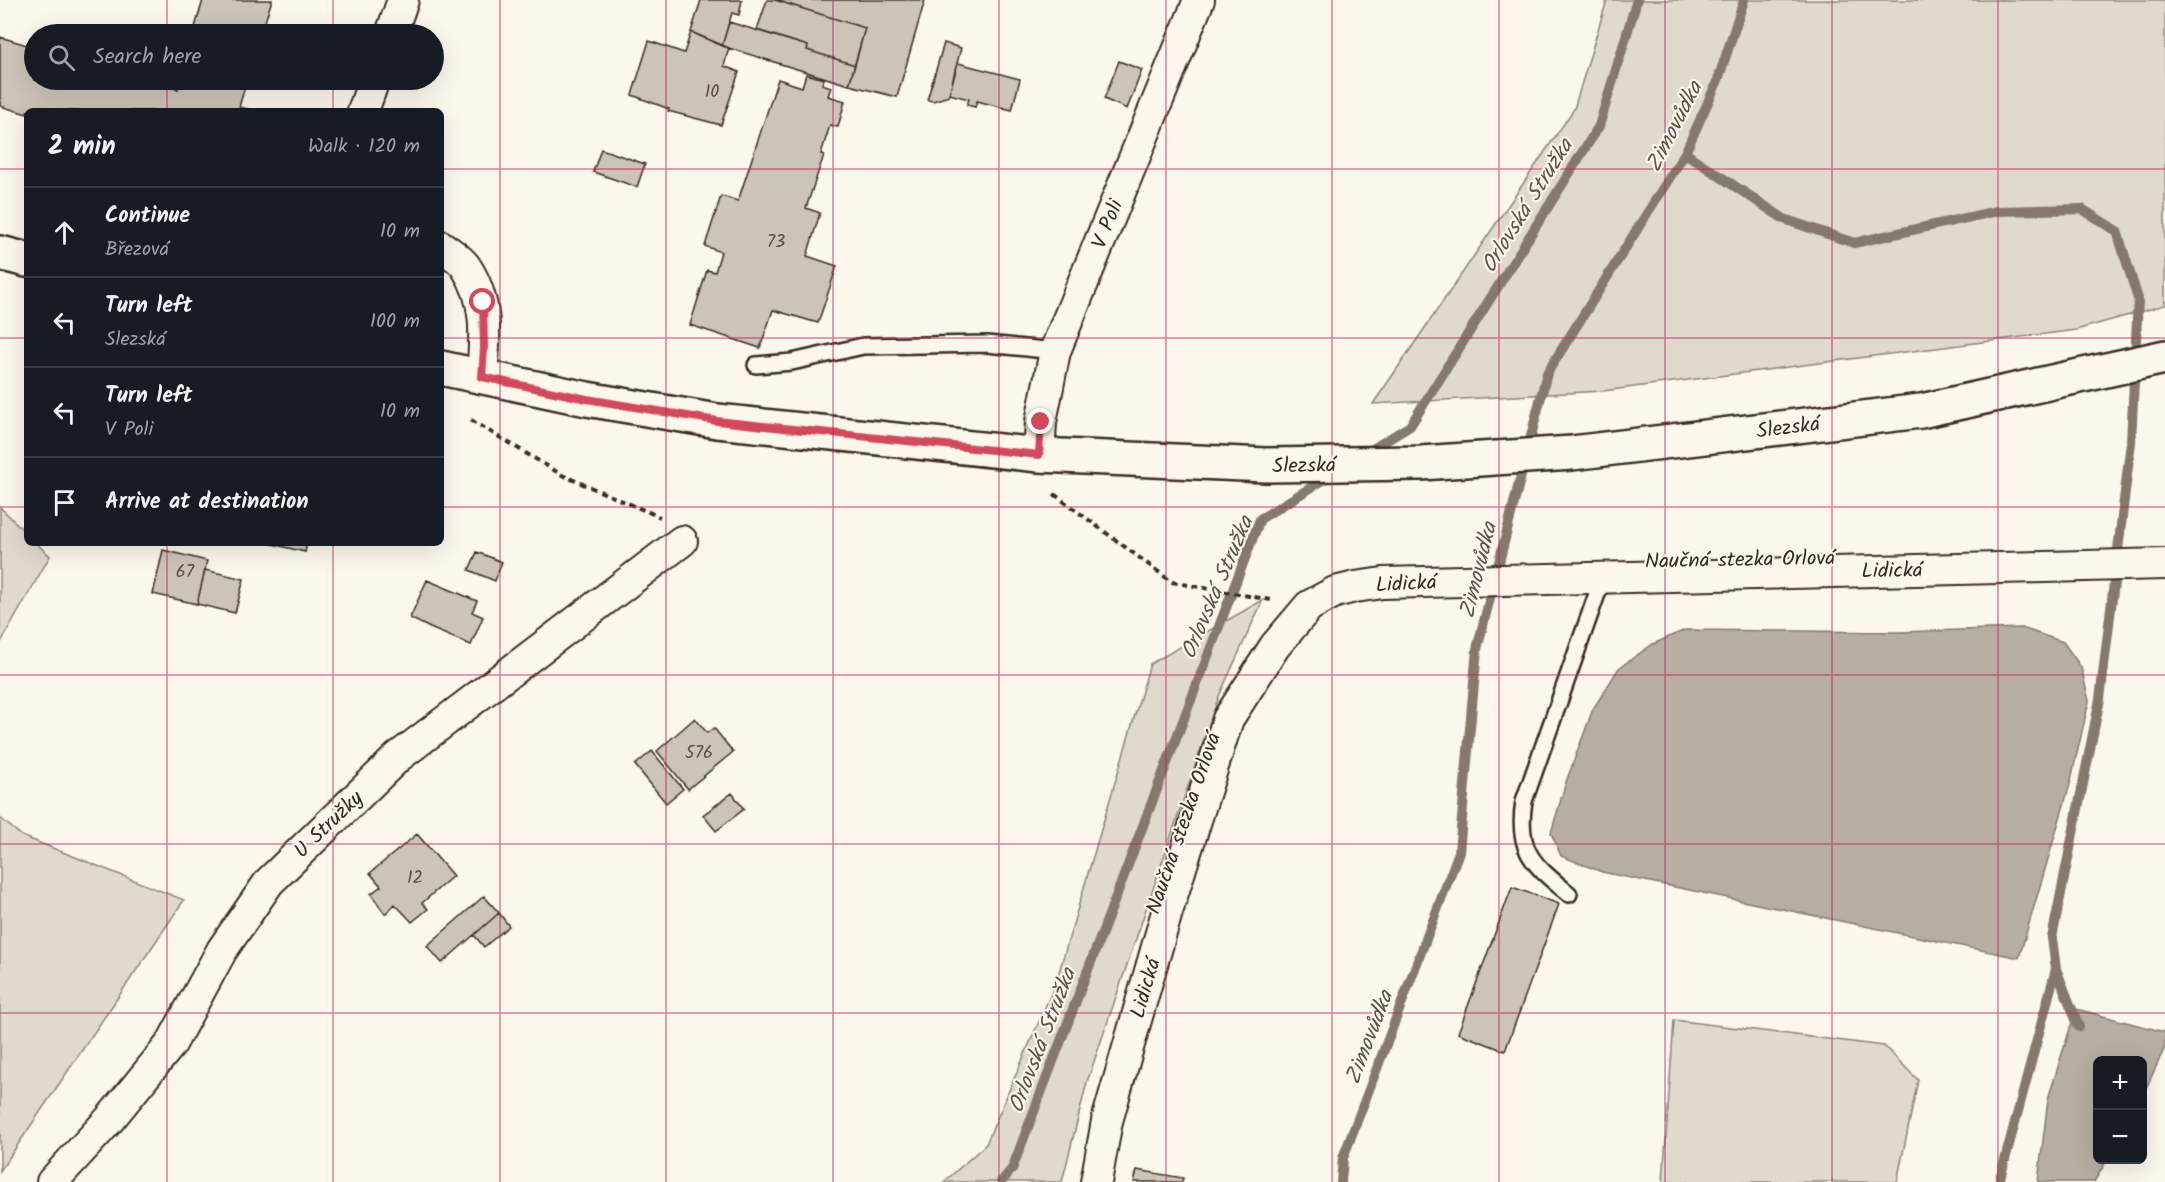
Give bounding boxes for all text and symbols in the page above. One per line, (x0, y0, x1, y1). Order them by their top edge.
search box (24, 24, 444, 90)
text: Search here (93, 40, 201, 75)
icon: search (45, 41, 78, 74)
water label: Zimovůdka (1637, 74, 1714, 179)
house number: 10 (705, 78, 719, 107)
text: 2 min (48, 126, 116, 168)
text: Walk · 120 m (308, 131, 420, 163)
water label: Orlovská Stružka (1473, 131, 1584, 280)
street label: V Poli (1084, 194, 1134, 254)
text: Continue (105, 199, 190, 234)
icon: ahead (48, 216, 81, 249)
text: 10 m (380, 216, 420, 248)
house number: 73 (767, 228, 785, 257)
text: Březová (105, 234, 169, 266)
route start (469, 288, 495, 314)
text: Turn left (105, 289, 192, 324)
icon: left (48, 306, 81, 339)
text: 100 m (370, 306, 420, 338)
text: Slezská (105, 324, 166, 356)
text: Turn left (105, 379, 192, 414)
icon: left (48, 396, 81, 429)
text: 10 m (380, 396, 420, 428)
route end (1027, 408, 1053, 434)
street label: Slezská (1755, 408, 1824, 449)
text: V Poli (105, 414, 153, 446)
street label: Slezská (1272, 449, 1338, 484)
text: Arrive at destination (105, 485, 308, 520)
icon: arrive (48, 486, 81, 519)
water label: Orlovská Stružka (1172, 509, 1265, 665)
water label: Zimovůdka (1451, 517, 1509, 622)
street label: Naučná stezka Orlová (1645, 542, 1837, 579)
street label: Lidická (1861, 554, 1925, 589)
house number: 67 (176, 558, 195, 587)
street label: Lidická (1375, 566, 1440, 603)
street label: Naučná stezka Orlová (1138, 726, 1232, 919)
house number: 576 (685, 739, 713, 768)
street label: U Stružky (287, 783, 372, 867)
house number: 12 (407, 864, 423, 893)
street label: Lidická (1122, 953, 1171, 1022)
water label: Orlovská Stružka (1000, 962, 1088, 1118)
water label: Zimovůdka (1336, 984, 1405, 1090)
map controls (2093, 1056, 2147, 1164)
button: + (2093, 1056, 2147, 1110)
button: − (2093, 1110, 2147, 1164)

